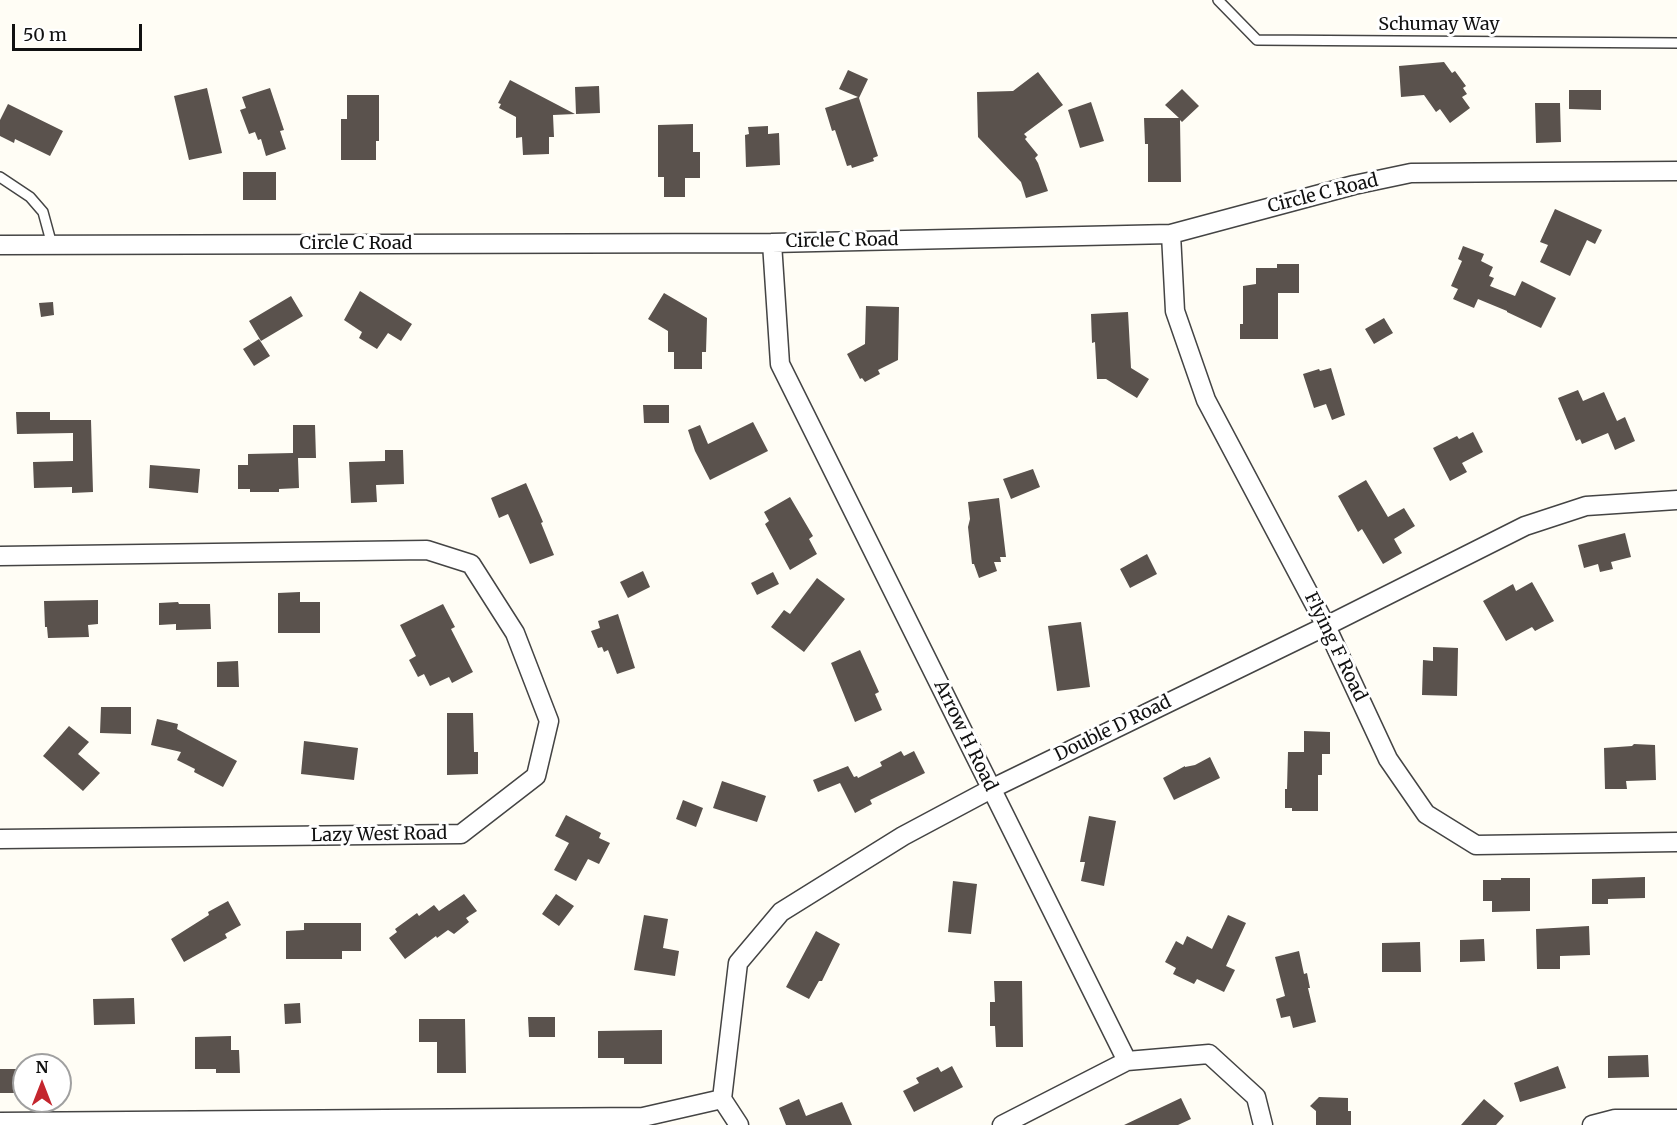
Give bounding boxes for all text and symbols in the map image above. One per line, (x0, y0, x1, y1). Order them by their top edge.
scale bar (15, 12, 146, 50)
street label: Schumay Way (1378, 14, 1500, 36)
text: 50 m (23, 23, 67, 46)
street label: Circle C Road (1266, 170, 1380, 218)
street label: Circle C Road (785, 229, 899, 253)
street label: Circle C Road (300, 233, 412, 255)
street label: Flying F Road (1299, 589, 1371, 705)
street label: Arrow H Road (929, 677, 1001, 795)
street label: Double D Road (1051, 692, 1175, 766)
street label: Lazy West Road (311, 823, 447, 847)
north arrow (12, 1053, 72, 1113)
text: N (36, 1057, 48, 1077)

